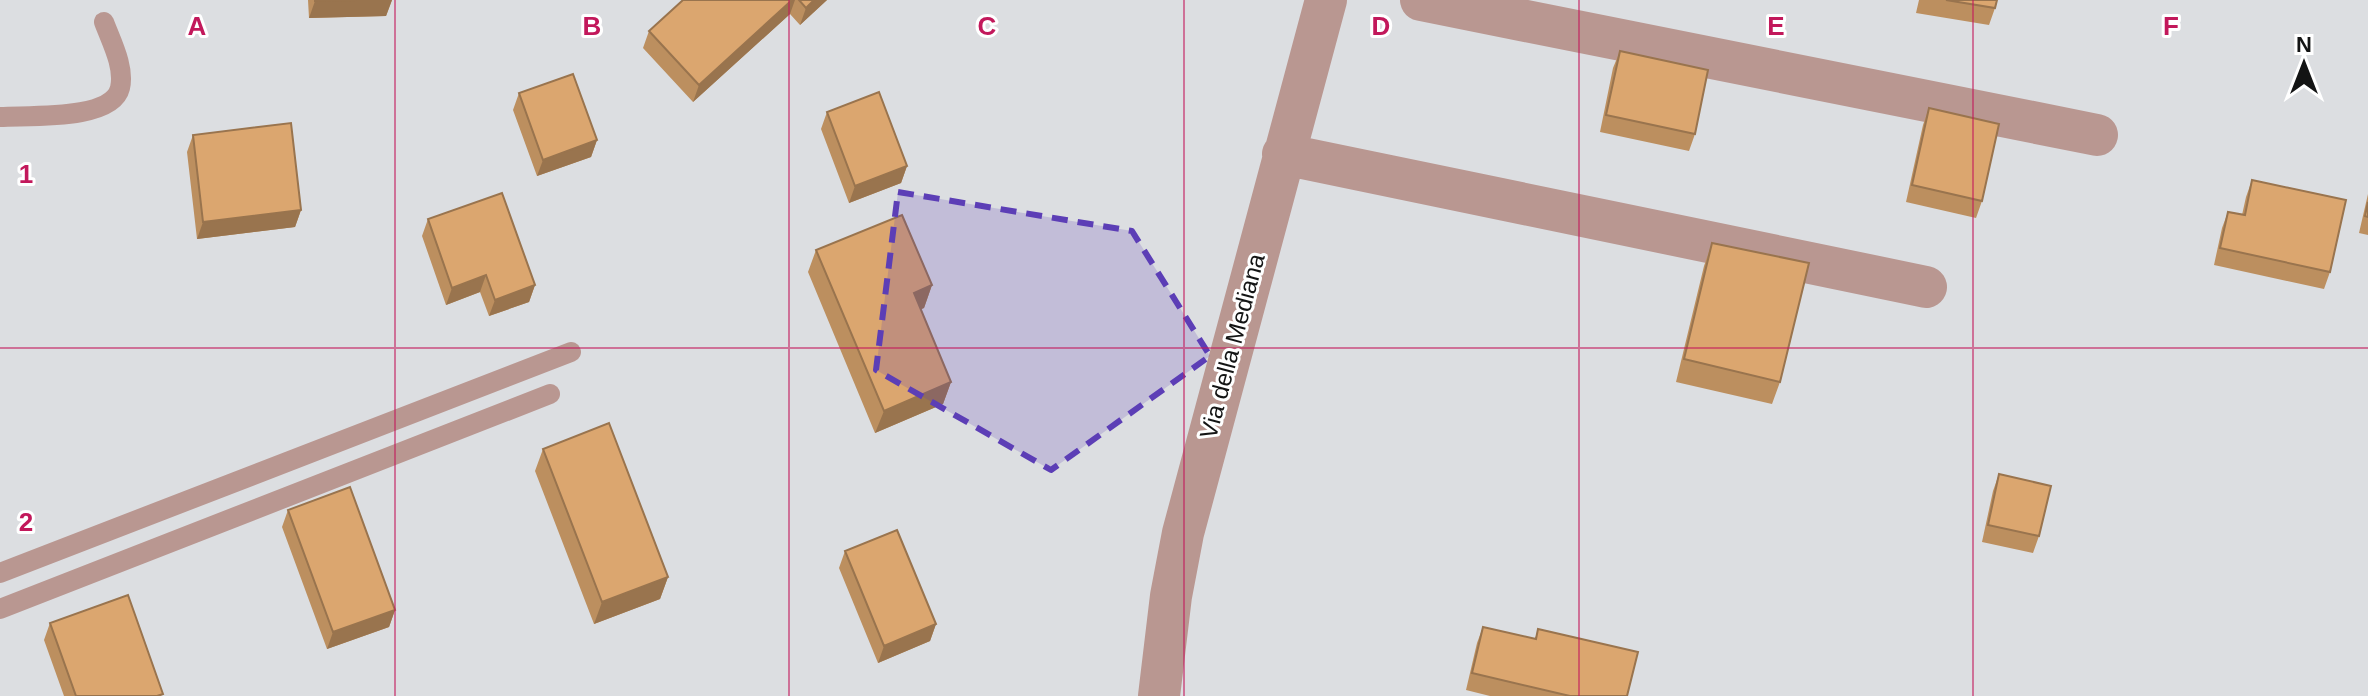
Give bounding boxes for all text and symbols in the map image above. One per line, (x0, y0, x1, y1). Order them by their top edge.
text: A (188, 11, 207, 41)
text: B (583, 11, 601, 41)
text: C (978, 11, 997, 41)
text: D (1372, 11, 1390, 41)
text: E (1767, 11, 1785, 41)
text: F (2163, 11, 2179, 41)
north arrow (2264, 24, 2344, 104)
text: N (2296, 32, 2312, 57)
text: 1 (19, 159, 33, 189)
street label: Via della Mediana (1194, 250, 1270, 441)
text: 2 (19, 507, 33, 537)

